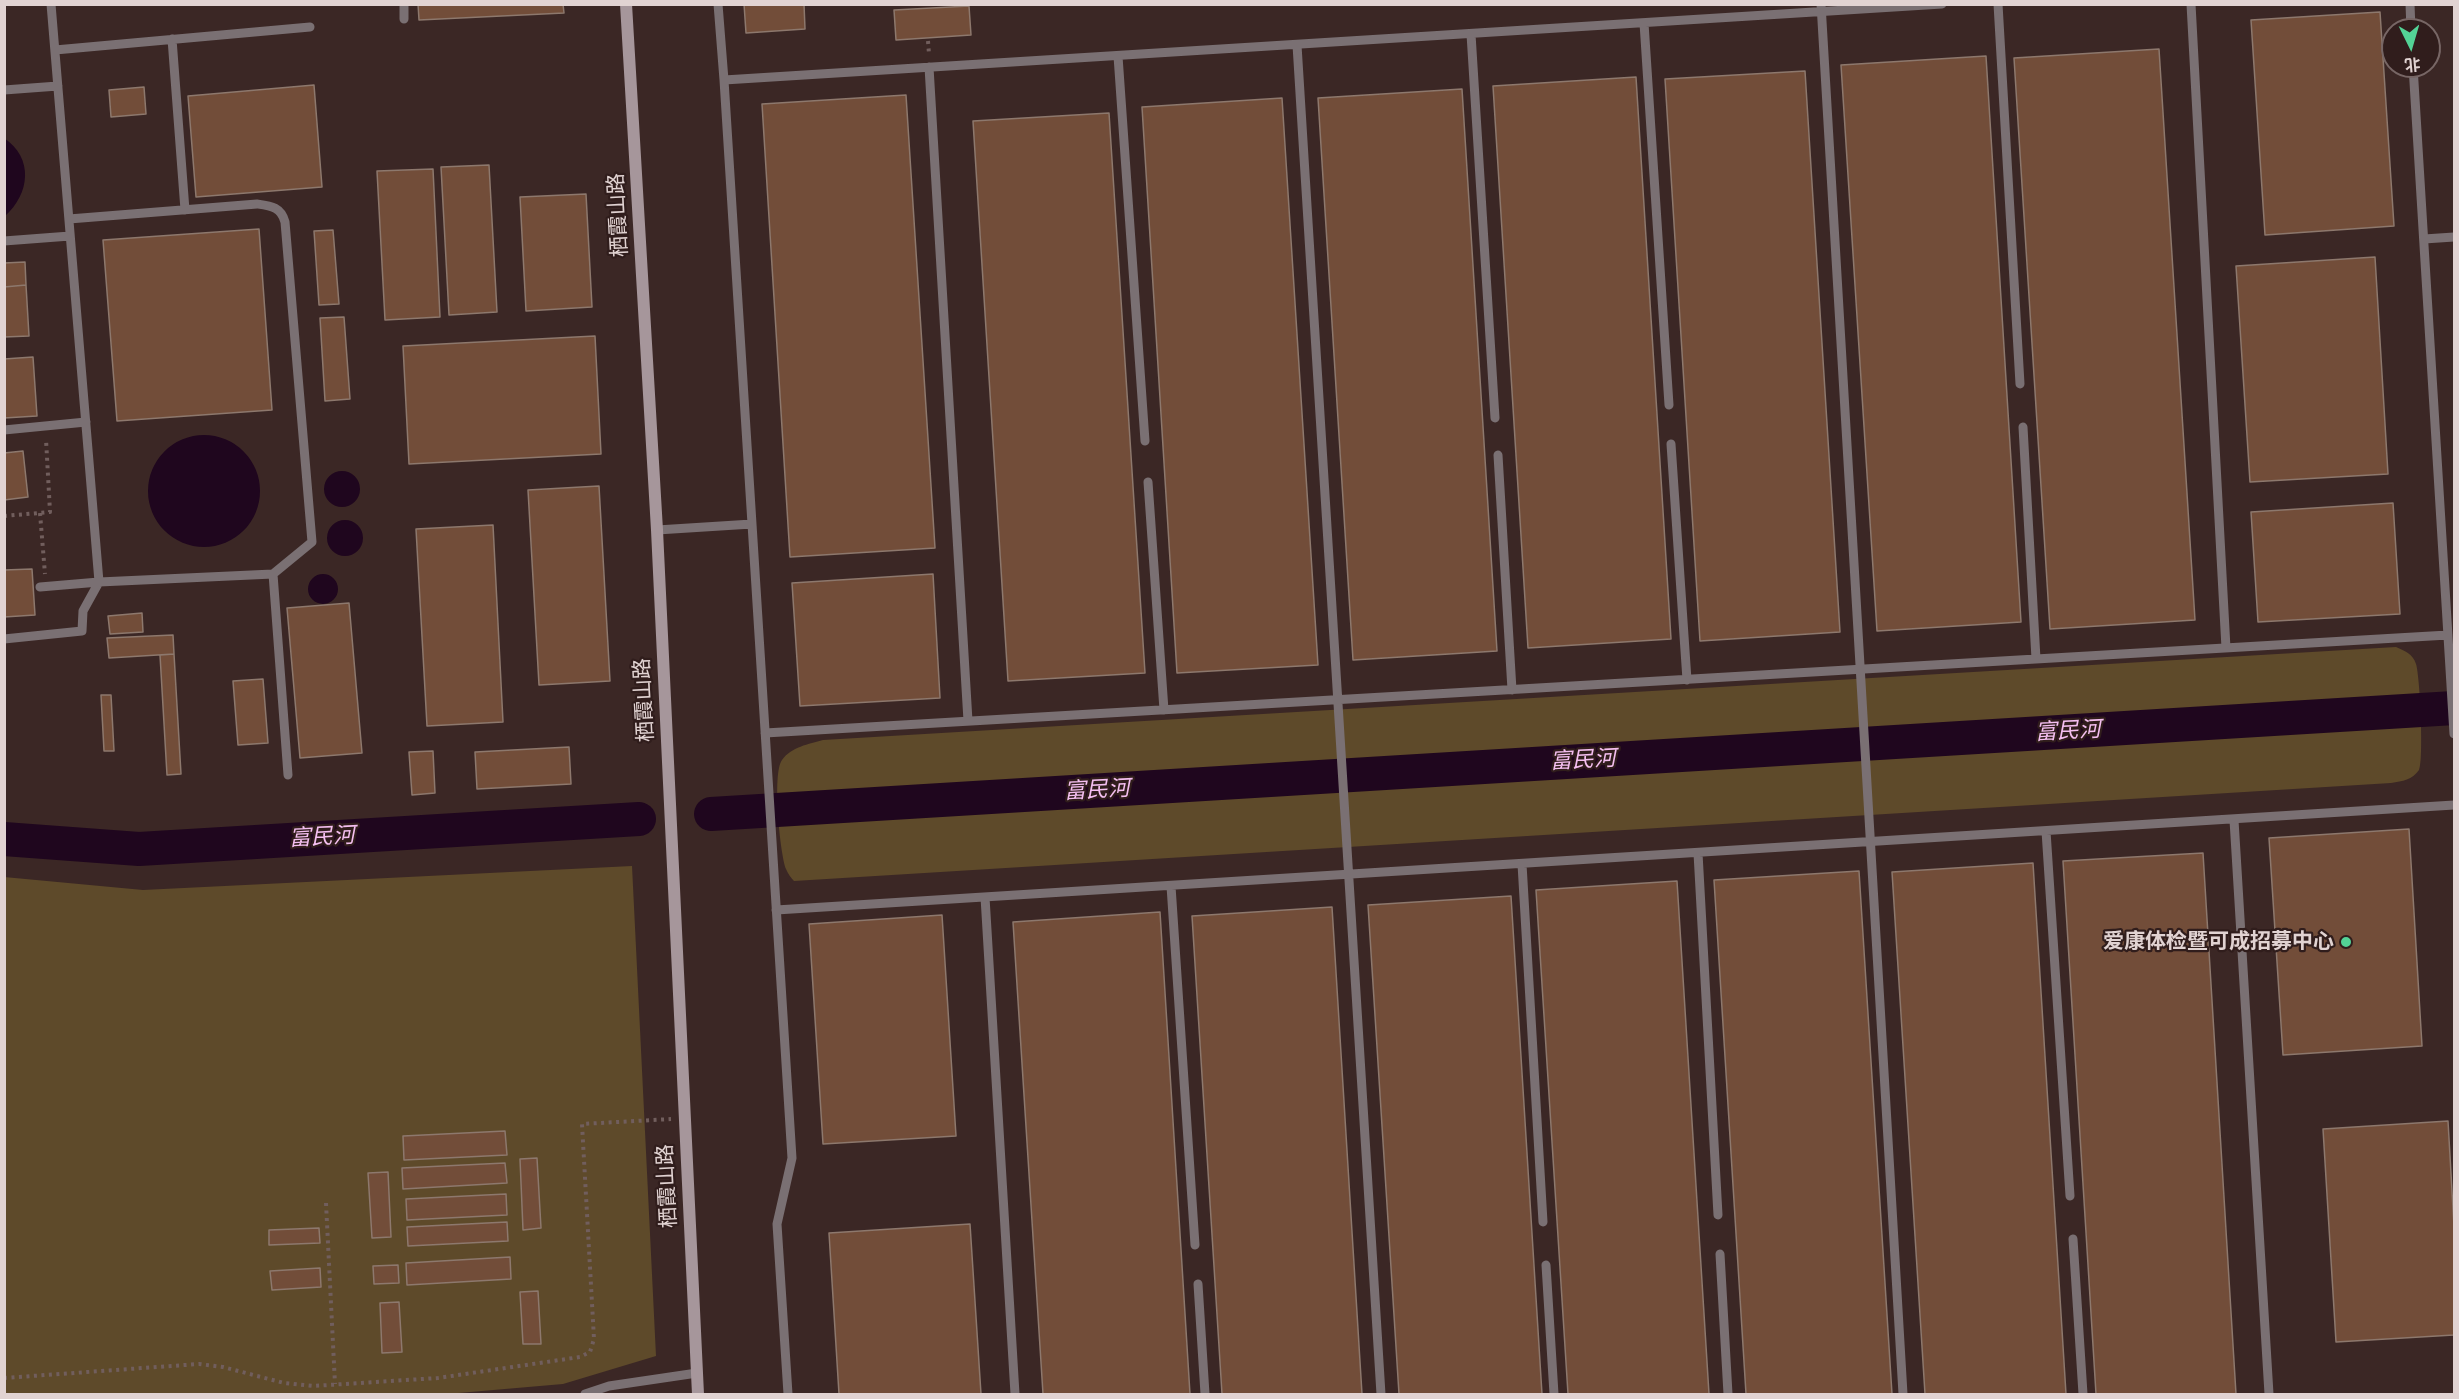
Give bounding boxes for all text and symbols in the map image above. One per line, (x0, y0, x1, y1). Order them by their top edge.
north arrow (2381, 18, 2441, 78)
text: 北 (2404, 53, 2421, 75)
street label: 栖霞山路 (604, 172, 634, 258)
street label: 栖霞山路 (630, 657, 660, 743)
water label: 富民河 (2034, 717, 2102, 747)
water label: 富民河 (1549, 746, 1617, 776)
water label: 富民河 (1063, 776, 1131, 806)
water label: 富民河 (288, 823, 356, 853)
place label: 爱康体检暨可成招募中心 (2103, 929, 2334, 955)
marker: 爱康体检暨可成招募中心 (2339, 935, 2353, 949)
street label: 栖霞山路 (653, 1143, 683, 1229)

